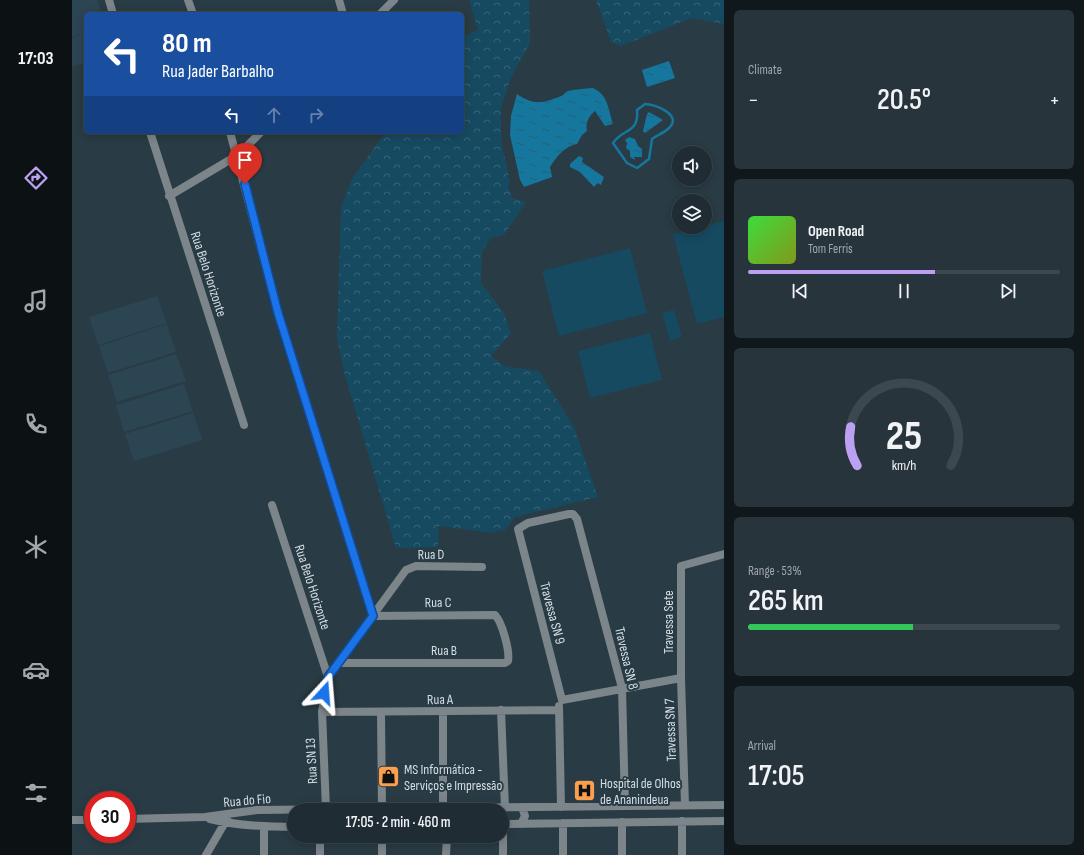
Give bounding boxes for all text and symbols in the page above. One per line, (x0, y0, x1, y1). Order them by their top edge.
text: 80 m (162, 27, 211, 60)
icon: left (96, 28, 148, 80)
text: 17:03 (18, 48, 54, 69)
text: Rua Jader Barbalho (162, 61, 274, 82)
text: Climate (748, 62, 782, 78)
text: 20.5° (877, 82, 931, 118)
text: − (748, 87, 759, 114)
text: + (1049, 87, 1060, 114)
icon: left (221, 104, 243, 126)
icon: ahead (263, 104, 285, 126)
icon: right (305, 104, 327, 126)
pin (228, 143, 262, 184)
map controls (672, 146, 712, 234)
button: sound (672, 146, 712, 186)
icon: arrive (234, 149, 256, 171)
icon: directions (22, 164, 50, 192)
button: layers (672, 194, 712, 234)
text: Open Road (808, 222, 864, 241)
street label: Rua Belo Horizonte (187, 229, 230, 319)
text: Tom Ferris (808, 241, 853, 257)
icon: previous (789, 280, 811, 302)
icon: pause (893, 280, 915, 302)
icon: next (997, 280, 1019, 302)
icon: music (22, 287, 50, 315)
icon: phone (22, 410, 50, 438)
text: 25 (886, 411, 922, 460)
text: km/h (892, 456, 916, 473)
icon: climate (22, 533, 50, 561)
street label: Rua Belo Horizonte (291, 542, 334, 632)
street label: Rua D (417, 546, 445, 563)
text: Range · 53% (748, 563, 802, 579)
street label: Travessa SN 9 (536, 580, 569, 646)
text: 265 km (748, 583, 824, 619)
street label: Travessa Sete (660, 590, 677, 654)
street label: Rua C (424, 594, 452, 611)
street label: Travessa SN 8 (611, 625, 642, 691)
street label: Rua B (431, 642, 457, 659)
icon: car (22, 656, 50, 684)
position arrow (303, 672, 345, 714)
street label: Rua A (427, 691, 454, 708)
street label: Travessa SN 7 (661, 698, 680, 762)
street label: Rua SN 13 (302, 737, 321, 784)
text: Arrival (748, 738, 776, 754)
text: 17:05 (748, 758, 804, 794)
place label: MS Informática - Serviços e Impressão (404, 761, 502, 794)
shop icon: MS Informática - Serviços e Impressão (376, 764, 402, 790)
place label: Hospital de Olhos de Ananindeua (600, 775, 681, 808)
hospital icon: Hospital de Olhos de Ananindeua (571, 778, 597, 804)
icon: filters (22, 779, 50, 807)
street label: Rua do Fio (223, 790, 272, 811)
speed limit sign: 30 (84, 791, 136, 843)
text: 17:05 · 2 min · 460 m (345, 813, 451, 832)

